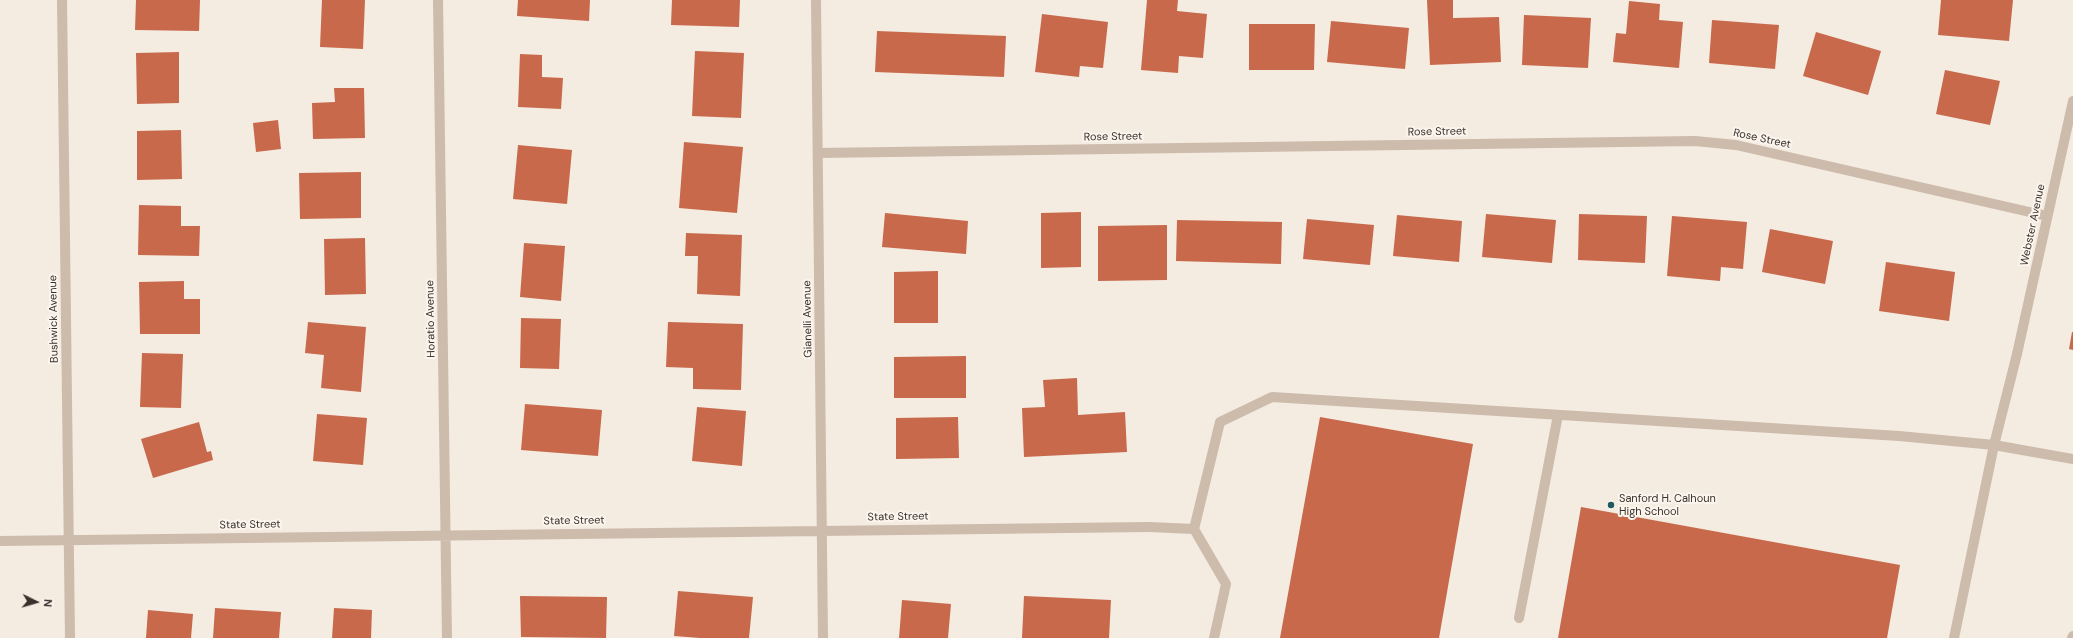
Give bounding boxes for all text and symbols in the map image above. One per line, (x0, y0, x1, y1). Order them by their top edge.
street label: Rose Street (1408, 125, 1466, 139)
street label: Rose Street (1732, 126, 1792, 152)
street label: Rose Street (1084, 130, 1142, 144)
street label: Webster Avenue (2018, 183, 2048, 267)
street label: Bushwick Avenue (47, 275, 61, 363)
street label: Horatio Avenue (424, 280, 438, 358)
street label: Gianelli Avenue (801, 280, 815, 358)
place label: Sanford H. Calhoun High School (1619, 492, 1716, 518)
marker: Sanford H. Calhoun High School (1606, 500, 1616, 510)
street label: State Street (867, 510, 929, 524)
street label: State Street (543, 514, 605, 528)
street label: State Street (219, 518, 281, 532)
north arrow (16, 582, 56, 622)
text: N (41, 598, 55, 608)

